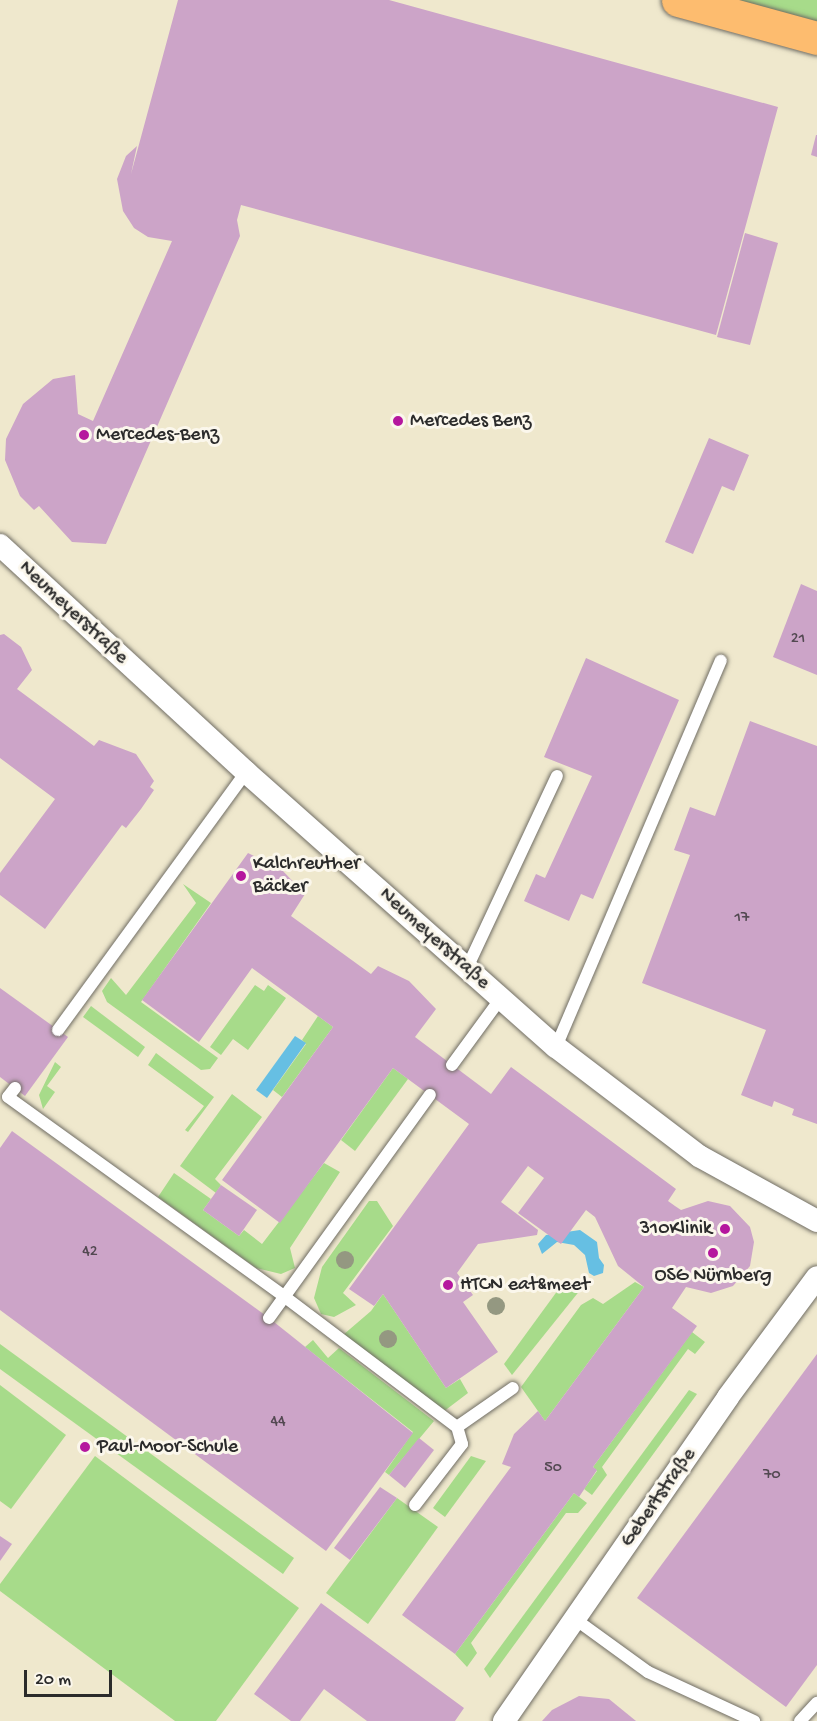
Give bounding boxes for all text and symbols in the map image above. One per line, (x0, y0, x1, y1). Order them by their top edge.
place label: Mercedes Benz (410, 409, 531, 433)
marker: Mercedes Benz (391, 414, 405, 428)
place label: Mercedes-Benz (96, 423, 219, 447)
marker: Mercedes-Benz (77, 428, 91, 442)
street label: Neumeyerstraße (13, 556, 133, 670)
house number: 21 (791, 630, 805, 650)
place label: Kalchreuther Bäcker (253, 852, 360, 899)
marker: Kalchreuther Bäcker (234, 869, 248, 883)
street label: Neumeyerstraße (374, 883, 494, 995)
house number: 17 (735, 909, 749, 929)
place label: 310Klinik (640, 1217, 712, 1241)
marker: 310Klinik (716, 1220, 734, 1238)
house number: 42 (82, 1243, 98, 1263)
marker: OSG Nürnberg (704, 1244, 722, 1262)
place label: OSG Nürnberg (654, 1264, 772, 1288)
place label: HTCN eat&meet (460, 1273, 590, 1297)
marker: HTCN eat&meet (441, 1278, 455, 1292)
house number: 44 (270, 1413, 286, 1433)
place label: Paul-Moor-Schule (97, 1435, 238, 1459)
marker: Paul-Moor-Schule (78, 1440, 92, 1454)
street label: Gebertstraße (616, 1444, 702, 1552)
house number: 50 (544, 1459, 562, 1479)
house number: 70 (763, 1466, 781, 1486)
scale bar (27, 1658, 116, 1696)
text: 20 m (35, 1670, 71, 1691)

